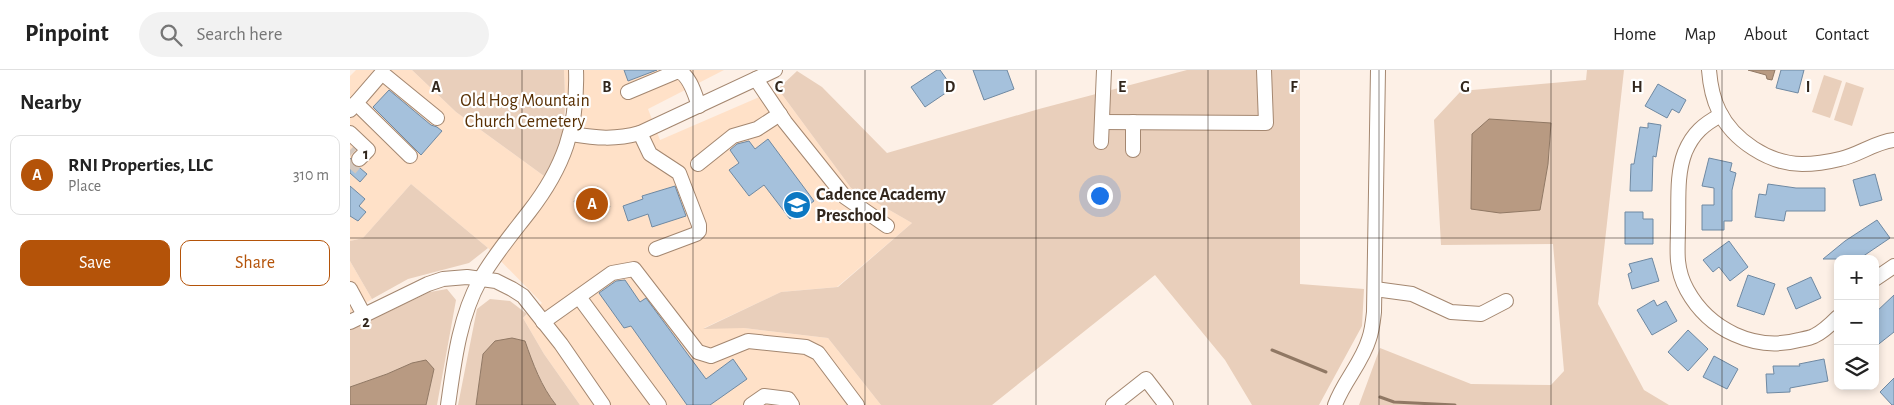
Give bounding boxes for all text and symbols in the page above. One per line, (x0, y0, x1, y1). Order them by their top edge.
search box (139, 12, 489, 57)
icon: search (157, 21, 185, 49)
text: Pinpoint (25, 22, 109, 46)
text: Search here (197, 25, 283, 44)
text: Home (1613, 26, 1656, 44)
text: Map (1684, 26, 1716, 44)
text: About (1744, 26, 1787, 44)
text: Contact (1815, 26, 1869, 44)
text: A (431, 79, 441, 95)
text: B (602, 79, 612, 95)
text: C (775, 79, 784, 95)
text: D (945, 79, 956, 95)
text: E (1118, 79, 1126, 95)
text: F (1290, 79, 1298, 95)
text: G (1460, 79, 1470, 95)
text: H (1631, 79, 1643, 95)
text: I (1806, 79, 1810, 95)
text: Nearby (20, 92, 81, 113)
park label: Old Hog Mountain Church Cemetery (460, 92, 590, 131)
text: 1 (363, 146, 369, 162)
text: RNI Properties, LLC (68, 156, 213, 175)
text: A (32, 167, 42, 183)
text: 310 m (293, 167, 329, 183)
text: Place (68, 178, 101, 194)
your location (1087, 183, 1113, 209)
pin: A (576, 185, 608, 223)
place label: Cadence Academy Preschool (816, 186, 947, 225)
school or university icon: Cadence Academy Preschool (782, 190, 812, 220)
button: Save (20, 240, 170, 286)
button: Share (180, 240, 330, 286)
map controls (1834, 255, 1879, 390)
button: + (1834, 255, 1879, 300)
button: − (1834, 300, 1879, 345)
text: 2 (362, 314, 370, 330)
button: layers (1834, 345, 1879, 390)

